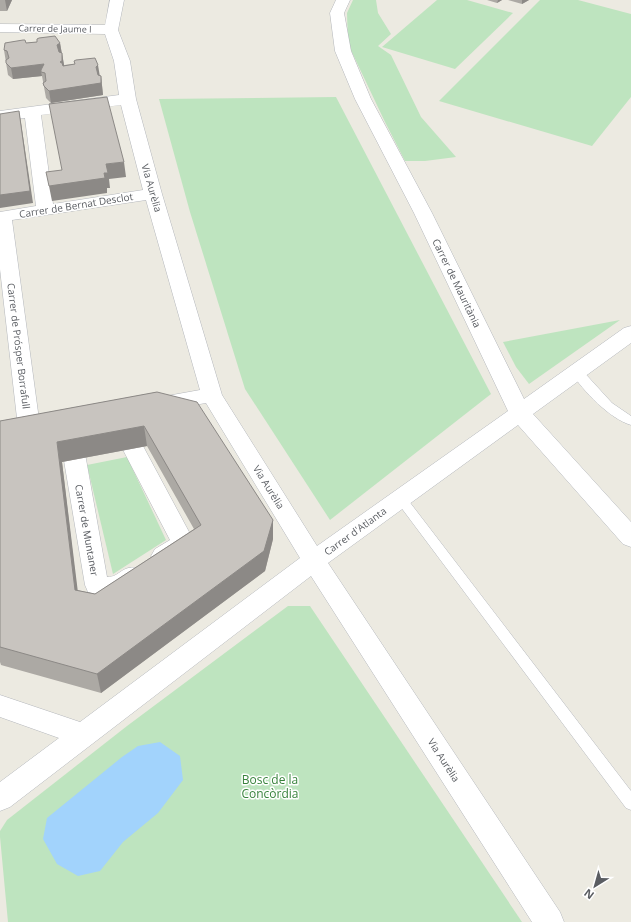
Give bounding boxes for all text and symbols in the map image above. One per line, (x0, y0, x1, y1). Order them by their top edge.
street label: Carrer de Jaume I (18, 21, 92, 36)
street label: Via Aurèlia (138, 162, 166, 214)
street label: Carrer de Bernat Desclot (18, 189, 134, 221)
street label: Carrer de Mauritània (429, 236, 485, 330)
street label: Carrer de Prósper Borrafull (4, 282, 34, 410)
street label: Via Aurèlia (250, 462, 288, 512)
street label: Carrer de Muntaner (72, 483, 102, 577)
street label: Carrer d'Atlanta (321, 504, 389, 558)
street label: Via Aurèlia (425, 735, 463, 785)
park label: Bosc de la Concòrdia (241, 771, 299, 802)
north arrow (575, 866, 615, 906)
text: N (581, 886, 597, 903)

